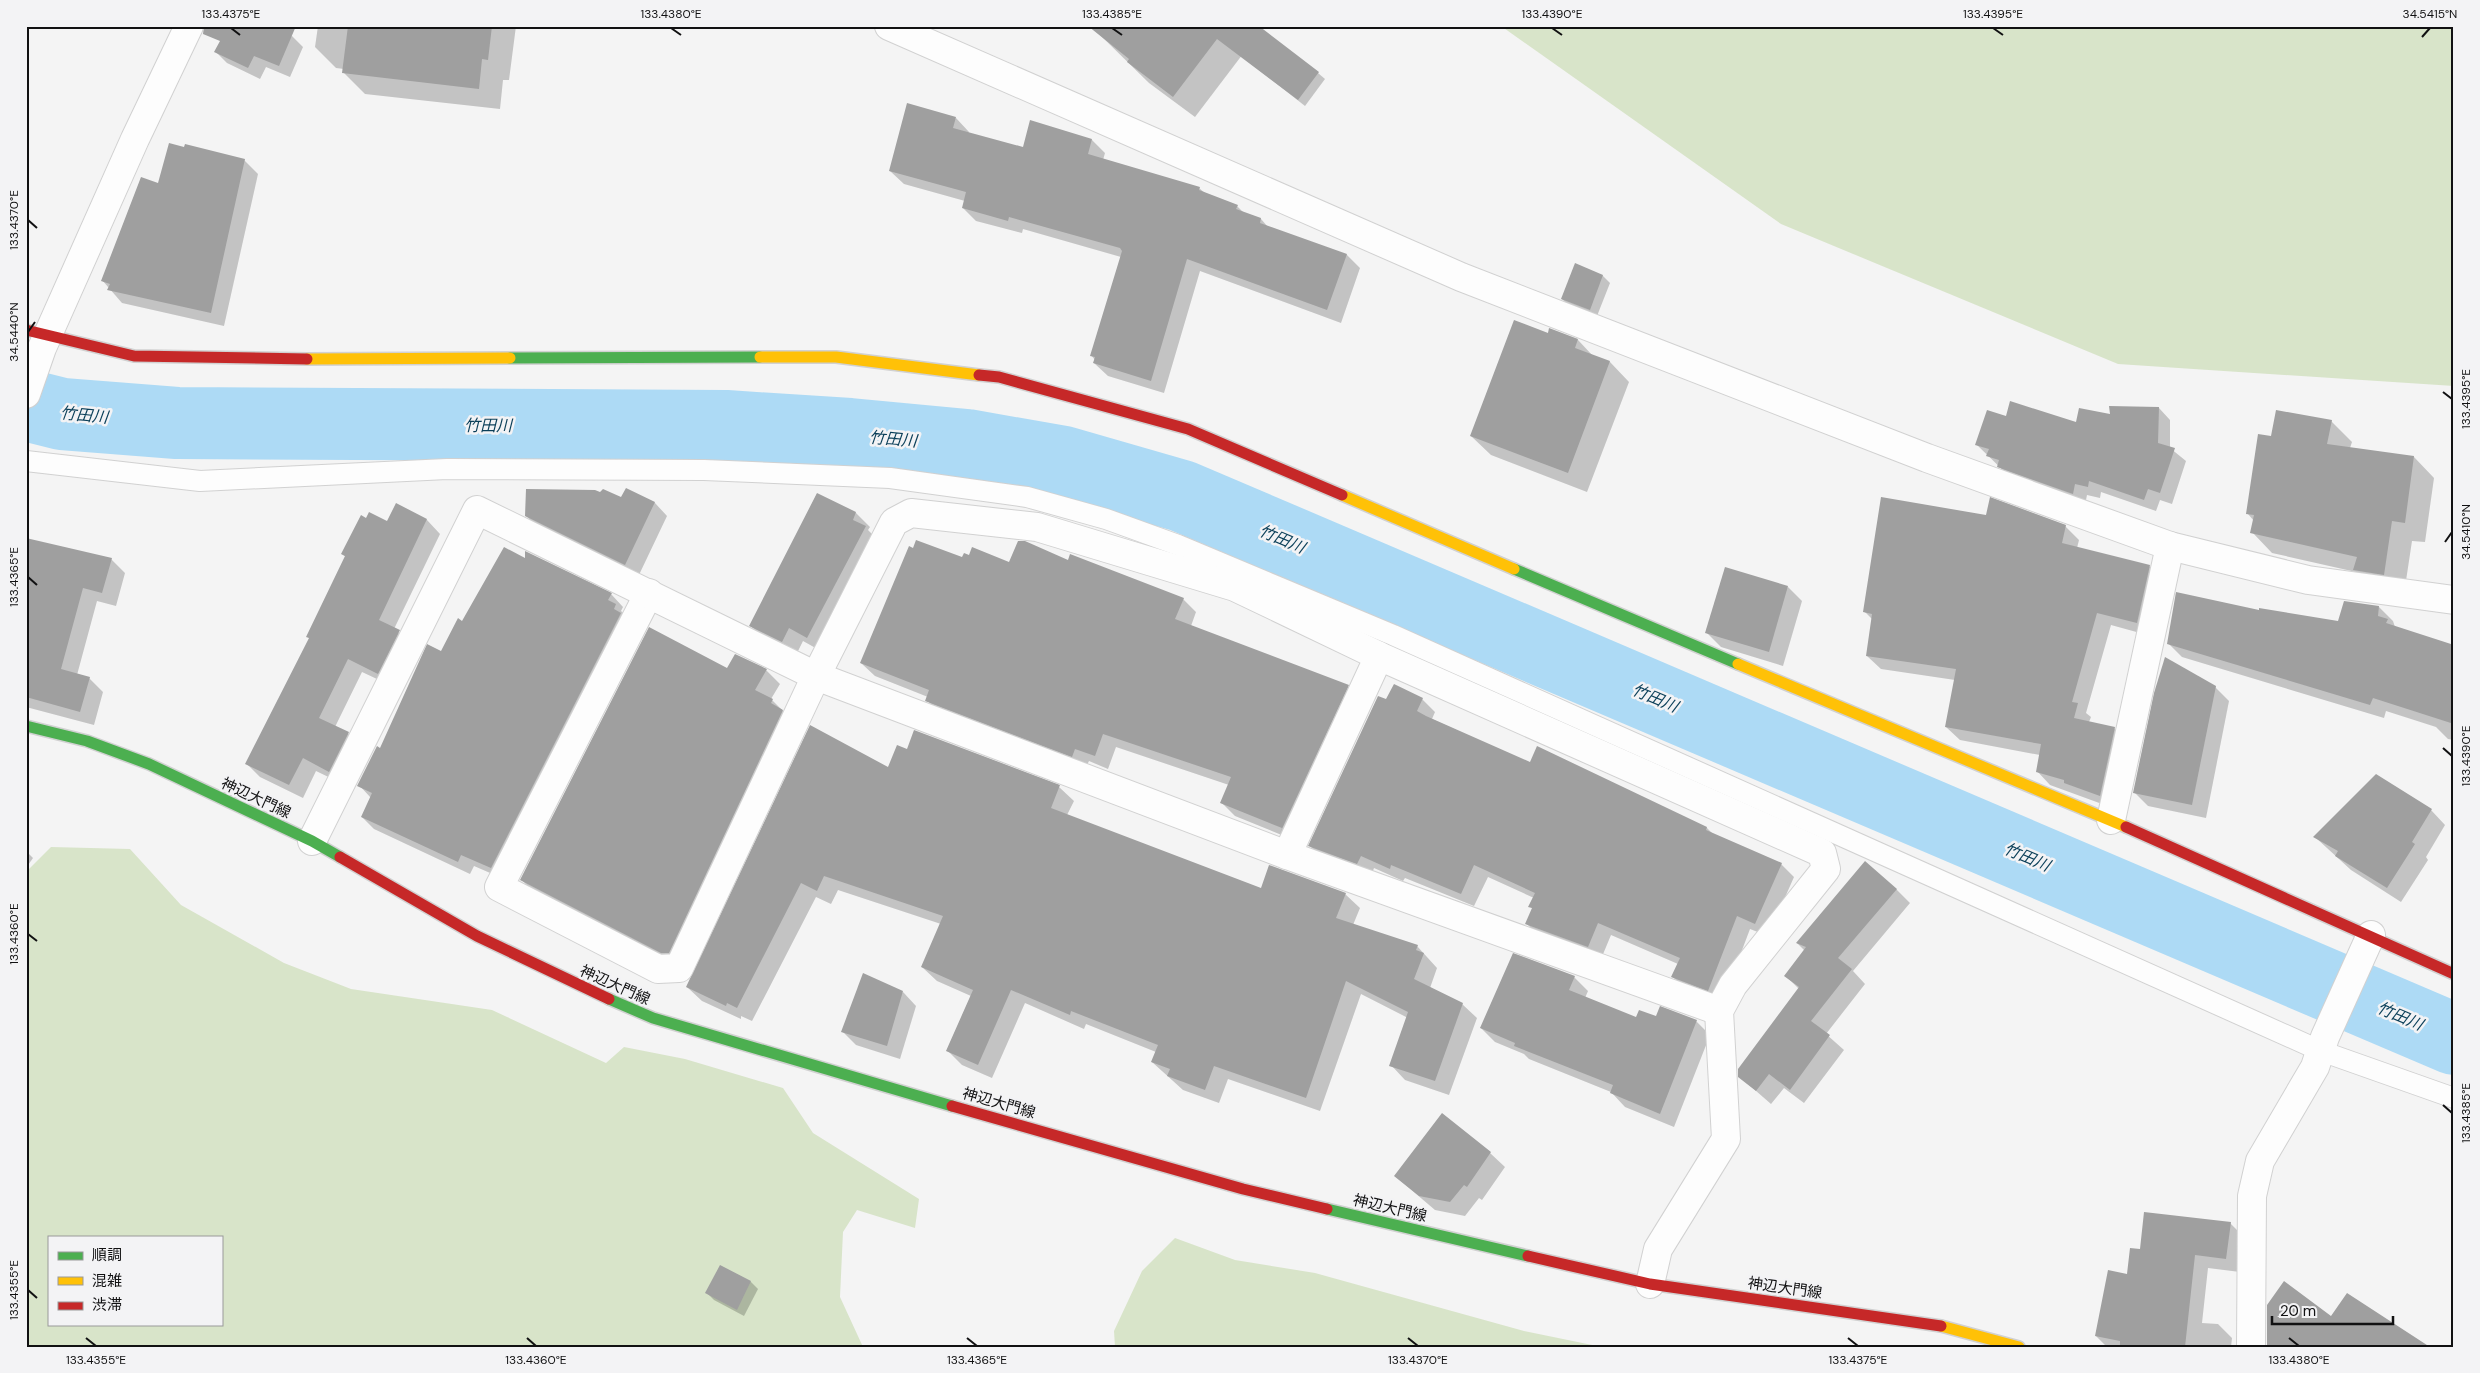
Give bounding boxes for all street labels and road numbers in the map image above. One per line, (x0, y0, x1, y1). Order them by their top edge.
street label: 神辺大門線 (218, 773, 294, 823)
street label: 神辺大門線 (577, 961, 653, 1009)
street label: 神辺大門線 (960, 1083, 1038, 1123)
street label: 神辺大門線 (1351, 1190, 1429, 1226)
street label: 神辺大門線 (1746, 1273, 1824, 1303)

